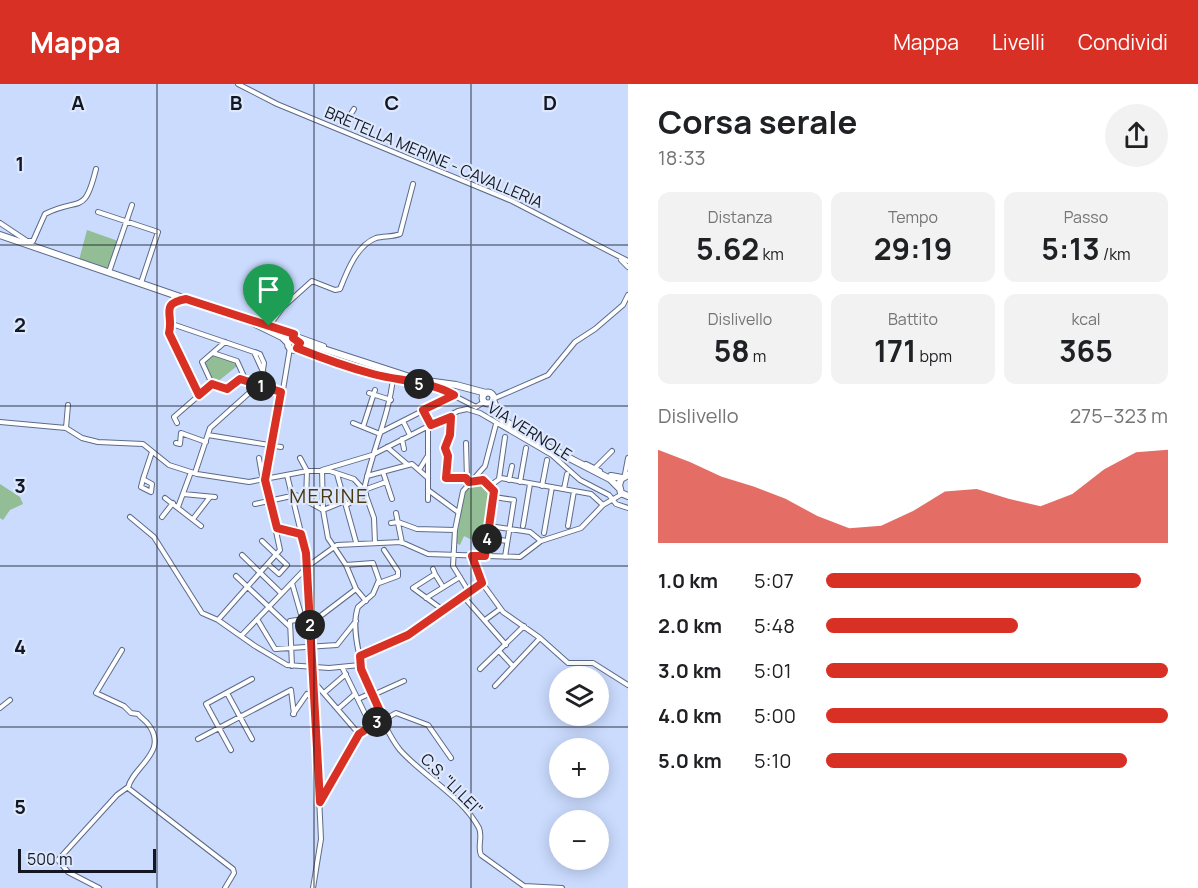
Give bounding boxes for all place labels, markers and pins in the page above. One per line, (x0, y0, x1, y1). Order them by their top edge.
pin (243, 264, 294, 326)
pin: 5 (404, 369, 434, 399)
pin: 1 (246, 371, 276, 401)
pin: 4 (472, 524, 502, 554)
pin: 2 (295, 610, 325, 640)
pin: 3 (362, 707, 392, 737)

